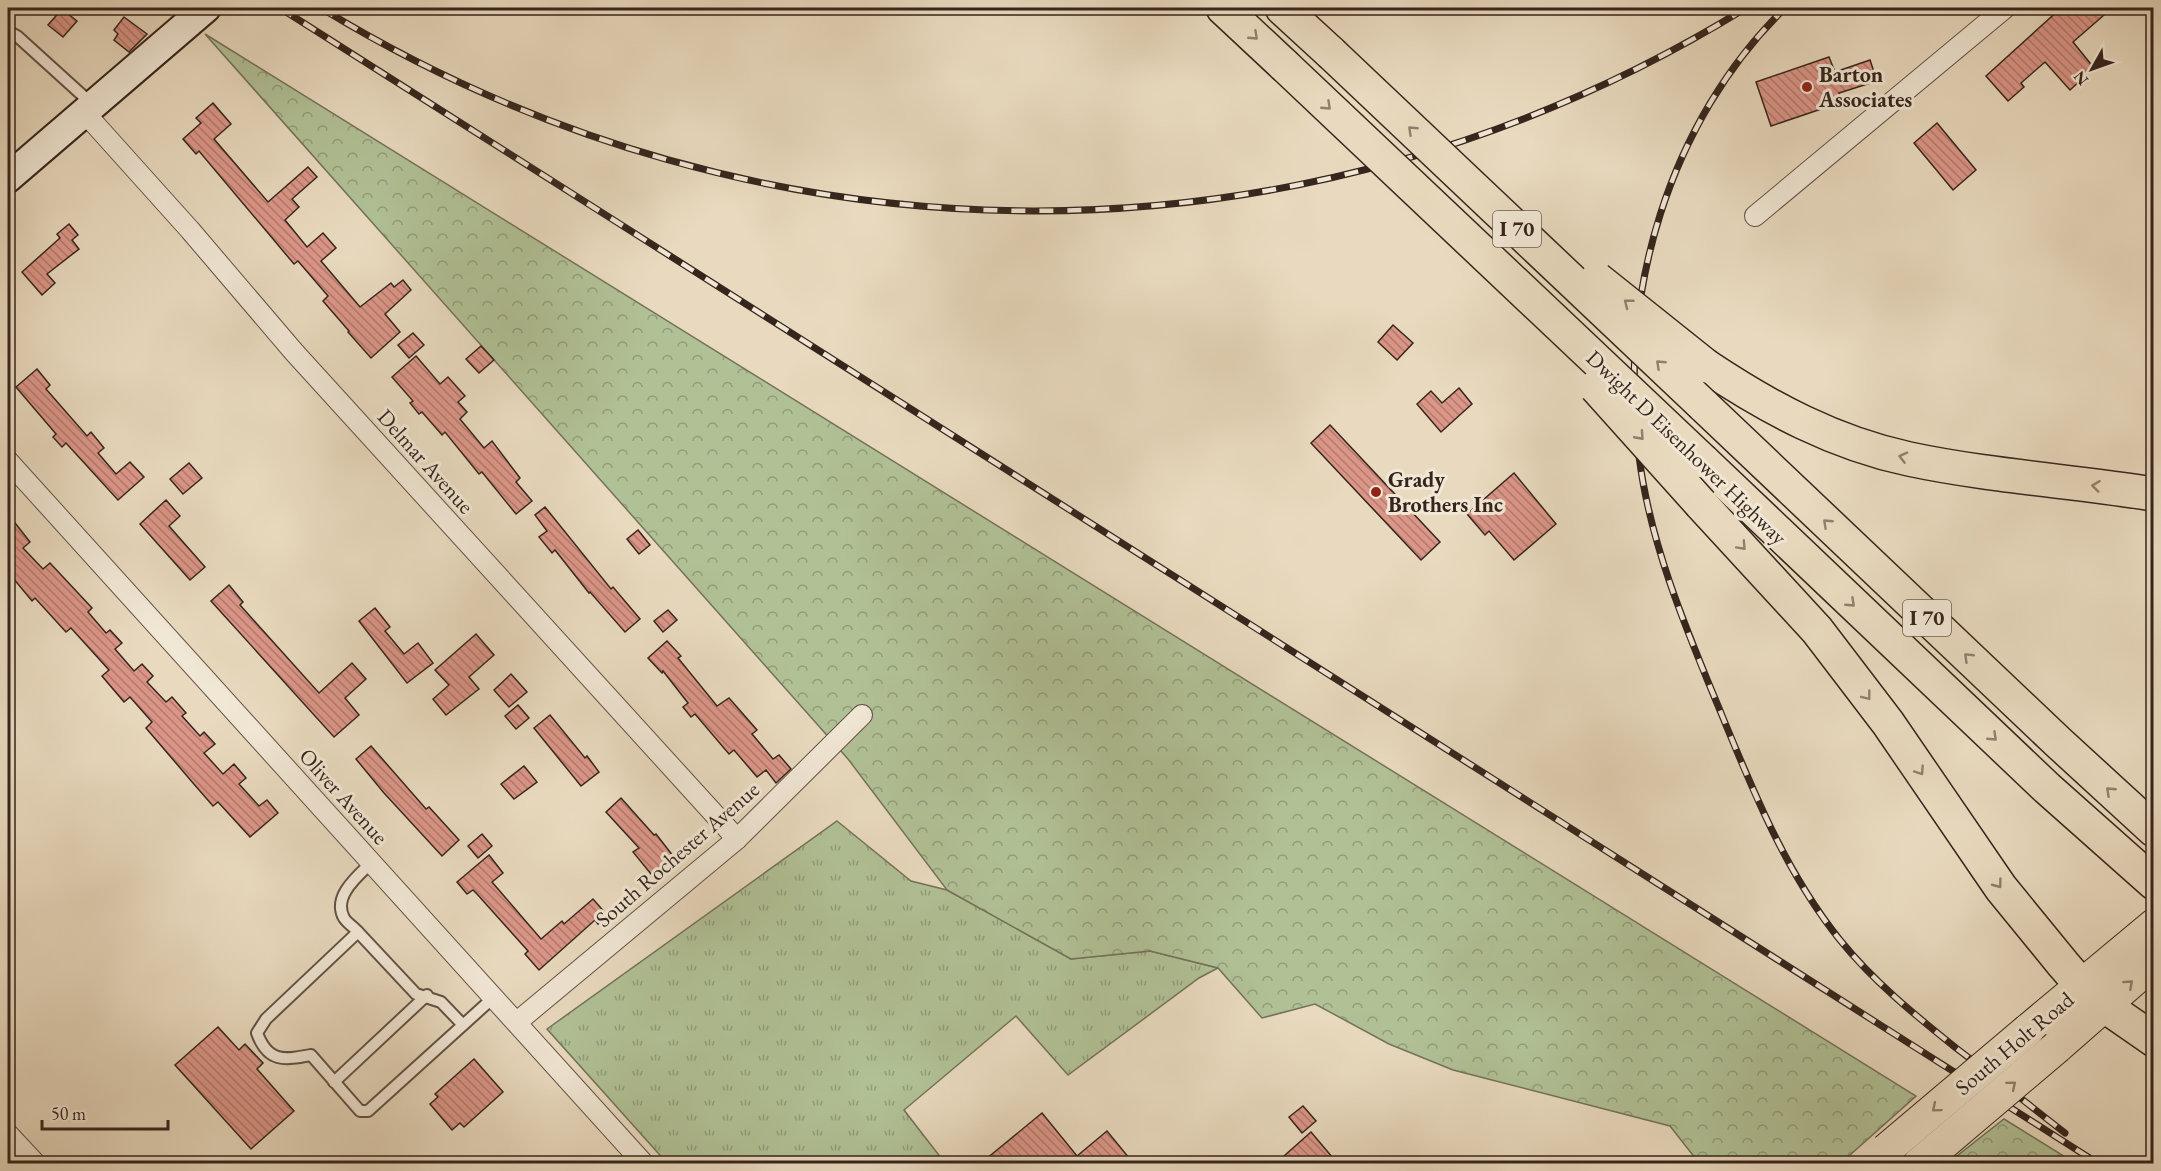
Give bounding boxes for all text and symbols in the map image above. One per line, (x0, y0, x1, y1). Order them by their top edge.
one-way arrow (1247, 29, 1258, 40)
north arrow (2062, 39, 2122, 99)
place label: Barton Associates (1818, 60, 1912, 114)
text: N (2069, 67, 2093, 90)
marker: Barton Associates (1800, 80, 1814, 94)
one-way arrow (1320, 98, 1331, 109)
one-way arrow (1408, 126, 1418, 137)
road number: I 70 (1493, 211, 1541, 247)
one-way arrow (1624, 299, 1635, 310)
street label: Dwight D Eisenhower Highway (1580, 344, 1794, 551)
one-way arrow (1657, 361, 1668, 372)
street label: Delmar Avenue (371, 403, 481, 520)
one-way arrow (1633, 429, 1644, 439)
one-way arrow (1898, 452, 1908, 465)
place label: Grady Brothers Inc (1388, 465, 1503, 519)
one-way arrow (2091, 480, 2100, 492)
marker: Grady Brothers Inc (1369, 485, 1383, 499)
one-way arrow (1823, 519, 1834, 530)
one-way arrow (1735, 539, 1746, 550)
one-way arrow (1844, 595, 1855, 606)
road number: I 70 (1903, 600, 1951, 636)
one-way arrow (1965, 653, 1975, 664)
one-way arrow (1859, 689, 1870, 700)
one-way arrow (1986, 729, 1997, 740)
street label: Oliver Avenue (293, 742, 395, 851)
one-way arrow (1913, 765, 1924, 776)
street label: South Rochester Avenue (589, 775, 766, 934)
one-way arrow (2106, 787, 2117, 798)
one-way arrow (1991, 877, 2002, 888)
one-way arrow (2122, 980, 2133, 991)
street label: South Holt Road (1949, 985, 2080, 1102)
one-way arrow (2005, 1082, 2016, 1093)
scale bar (42, 1093, 168, 1131)
one-way arrow (1932, 1101, 1943, 1112)
text: 50 m (51, 1102, 86, 1125)

